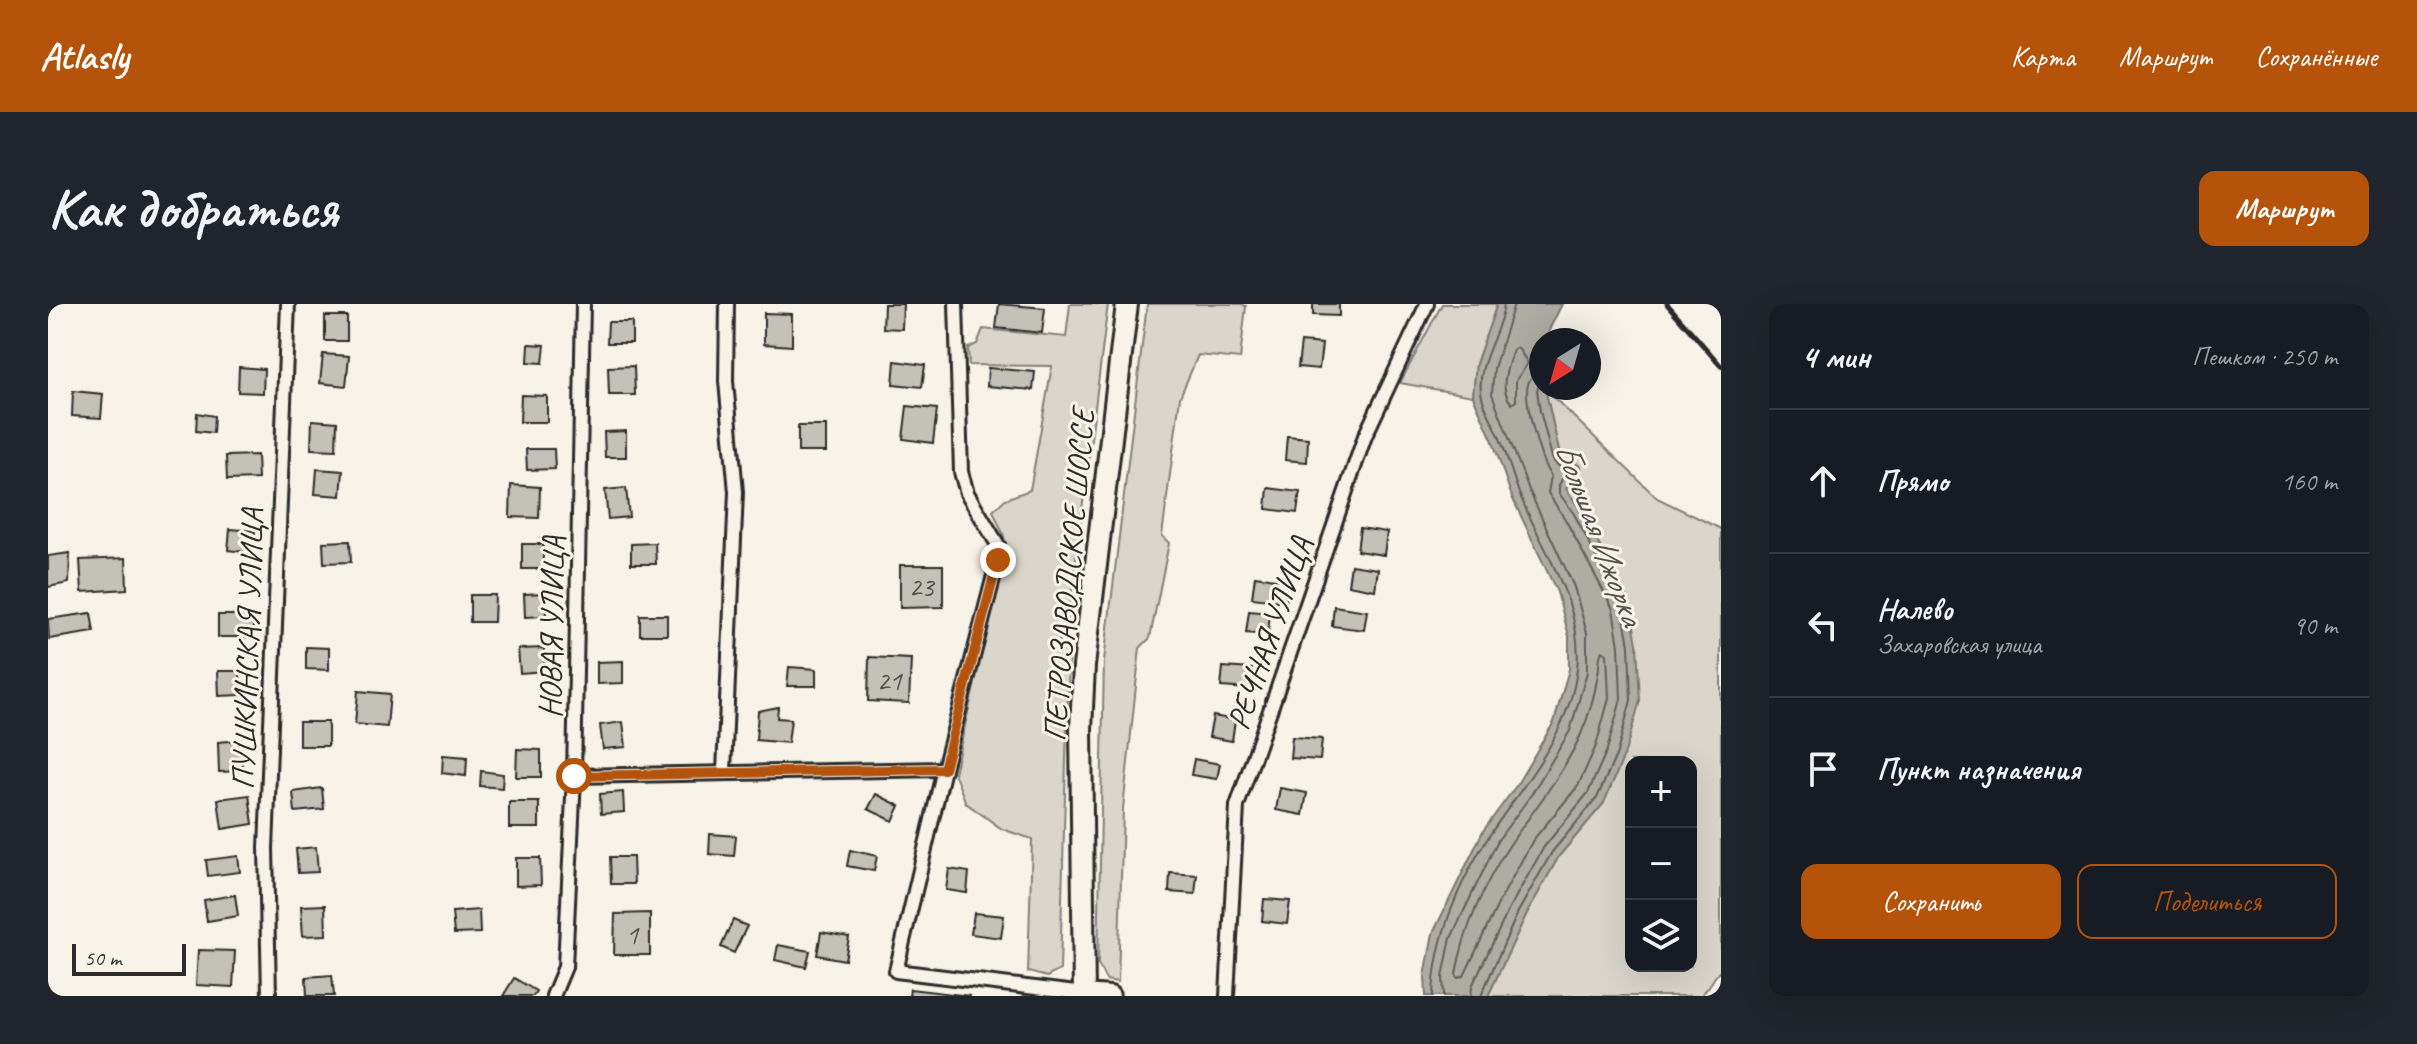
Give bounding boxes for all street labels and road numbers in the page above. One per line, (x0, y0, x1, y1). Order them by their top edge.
street label: ПЕТРОЗАВОДСКОЕ ШОССЕ (1034, 403, 1104, 743)
street label: ПУШКИНСКАЯ УЛИЦА (222, 506, 273, 790)
street label: РЕЧНАЯ УЛИЦА (1217, 531, 1322, 735)
street label: НОВАЯ УЛИЦА (529, 535, 574, 718)

